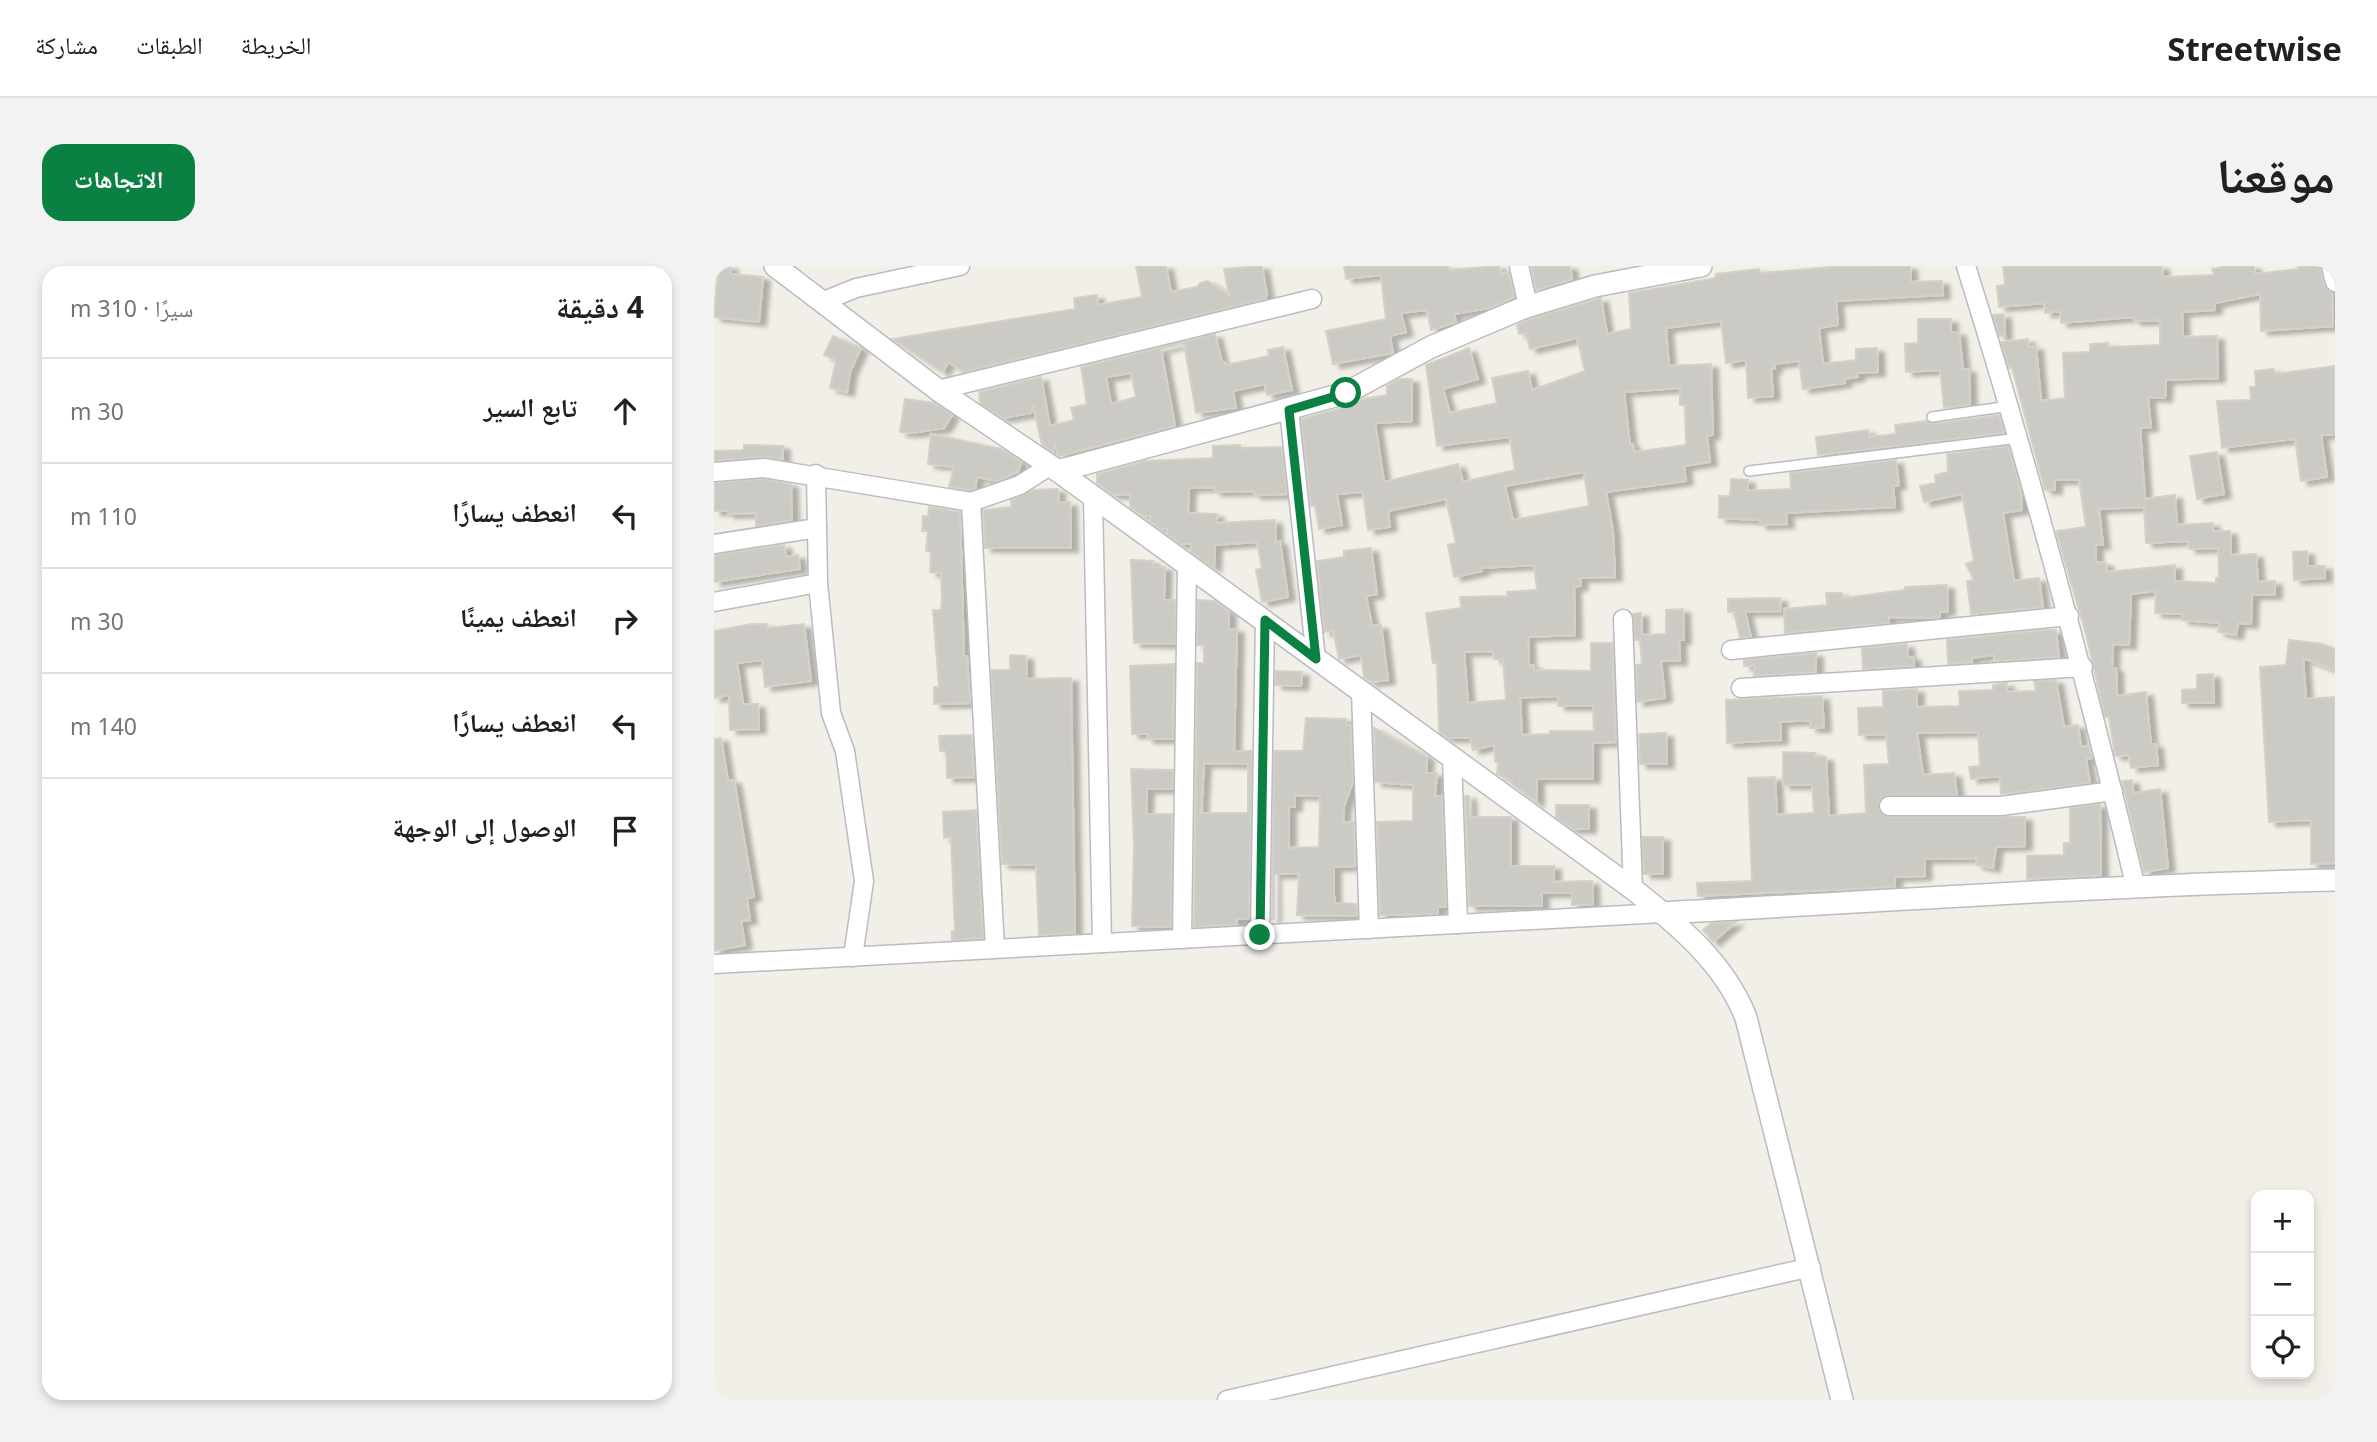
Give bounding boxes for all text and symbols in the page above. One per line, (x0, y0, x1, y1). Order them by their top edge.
text: Streetwise (2167, 26, 2342, 71)
text: مشاركة (35, 28, 98, 61)
text: الطبقات (136, 28, 203, 61)
text: الخريطة (241, 28, 311, 61)
text: موقعنا (2217, 141, 2335, 207)
button: الاتجاهات (42, 144, 195, 221)
text: 4 دقيقة (556, 286, 644, 327)
text: سيرًا · 310 m (70, 292, 193, 324)
route start (1330, 377, 1361, 408)
text: تابع السير (484, 389, 577, 425)
icon: ahead (606, 392, 644, 430)
text: 30 m (70, 395, 124, 427)
text: انعطف يسارًا (452, 494, 577, 530)
icon: left (606, 497, 644, 535)
text: 110 m (70, 500, 137, 532)
text: انعطف يمينًا (460, 599, 577, 635)
icon: right (606, 602, 644, 640)
text: 30 m (70, 605, 124, 637)
text: انعطف يسارًا (452, 704, 577, 740)
icon: left (606, 707, 644, 745)
text: 140 m (70, 710, 137, 742)
text: الوصول إلى الوجهة (393, 809, 577, 845)
icon: arrive (606, 812, 644, 850)
route end (1244, 919, 1275, 950)
map controls (2251, 1190, 2314, 1379)
button: + (2251, 1190, 2314, 1253)
button: − (2251, 1253, 2314, 1316)
button: locate (2251, 1316, 2314, 1379)

